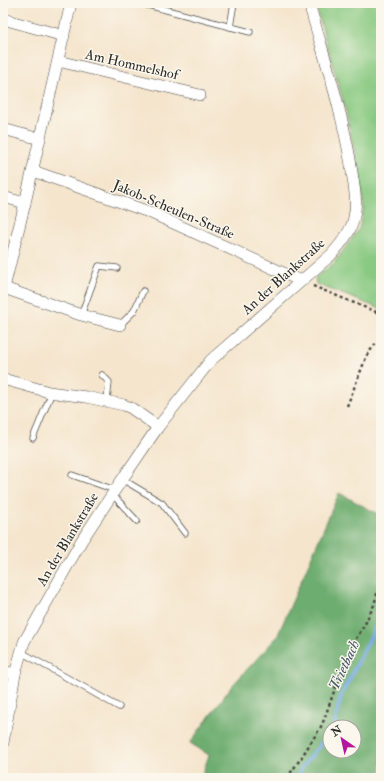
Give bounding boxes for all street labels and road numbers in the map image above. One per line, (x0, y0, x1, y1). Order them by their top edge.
street label: Am Hommelshof (83, 45, 183, 84)
street label: Jakob-Scheulen-Straße (110, 176, 237, 243)
street label: An der Blankstraße (238, 235, 328, 319)
street label: An der Blankstraße (32, 489, 102, 590)

